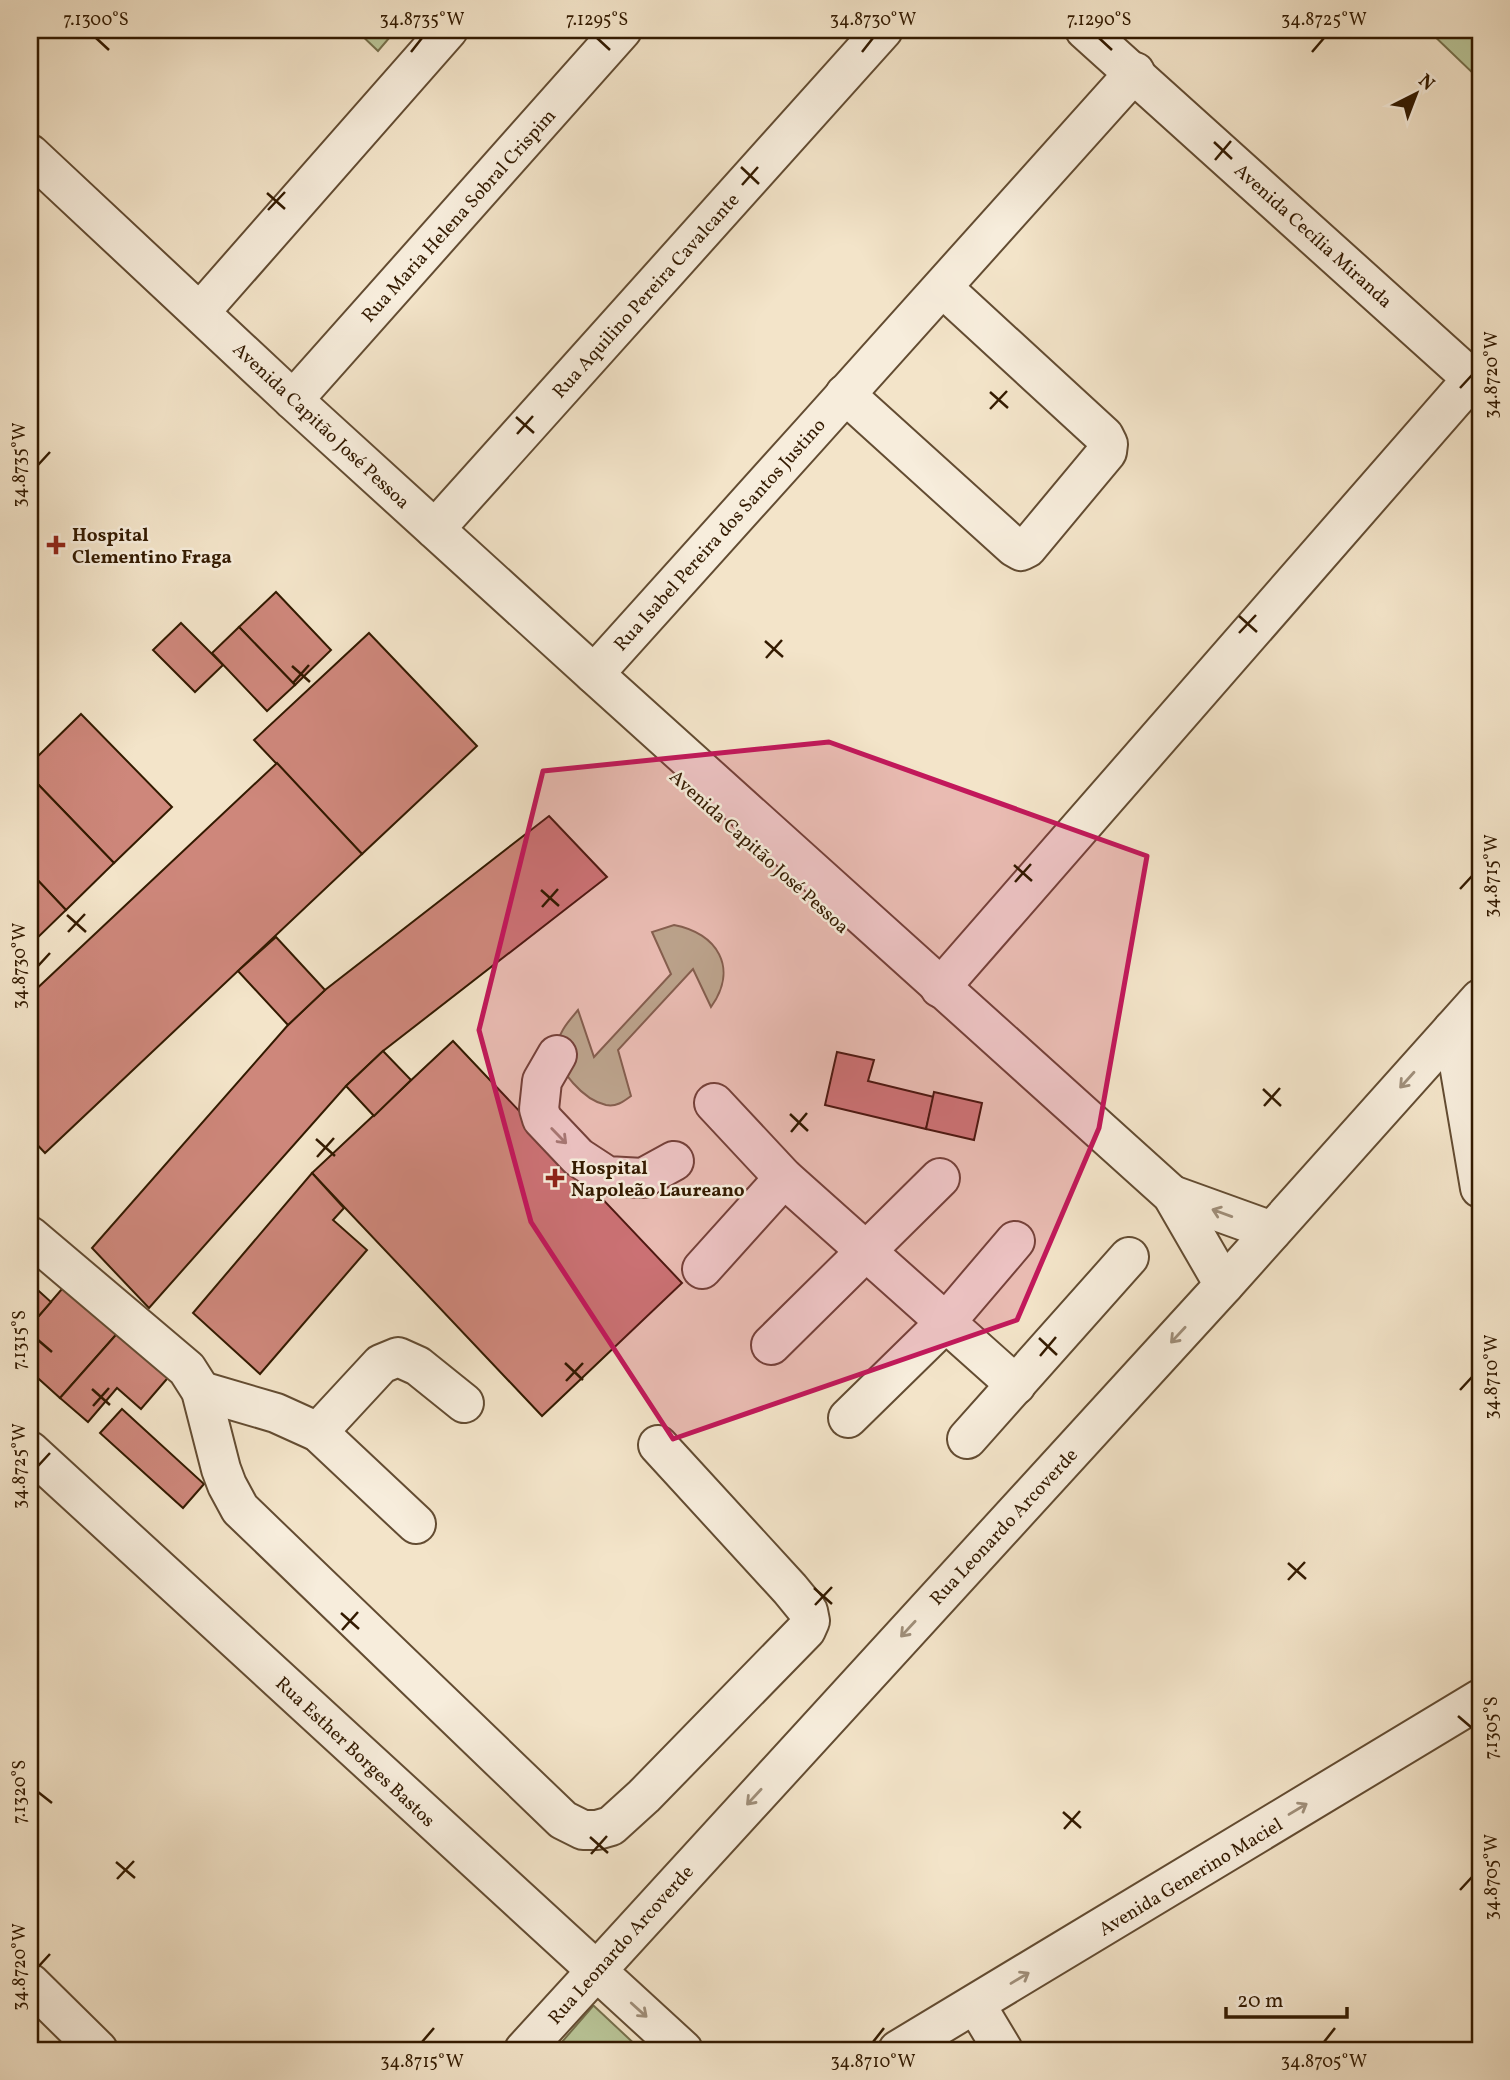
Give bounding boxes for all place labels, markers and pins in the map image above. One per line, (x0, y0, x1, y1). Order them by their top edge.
place label: Hospital Clementino Fraga (72, 523, 232, 571)
marker: Hospital Clementino Fraga (46, 535, 66, 555)
place label: Hospital Napoleão Laureano (571, 1156, 745, 1204)
marker: Hospital Napoleão Laureano (545, 1168, 565, 1188)

